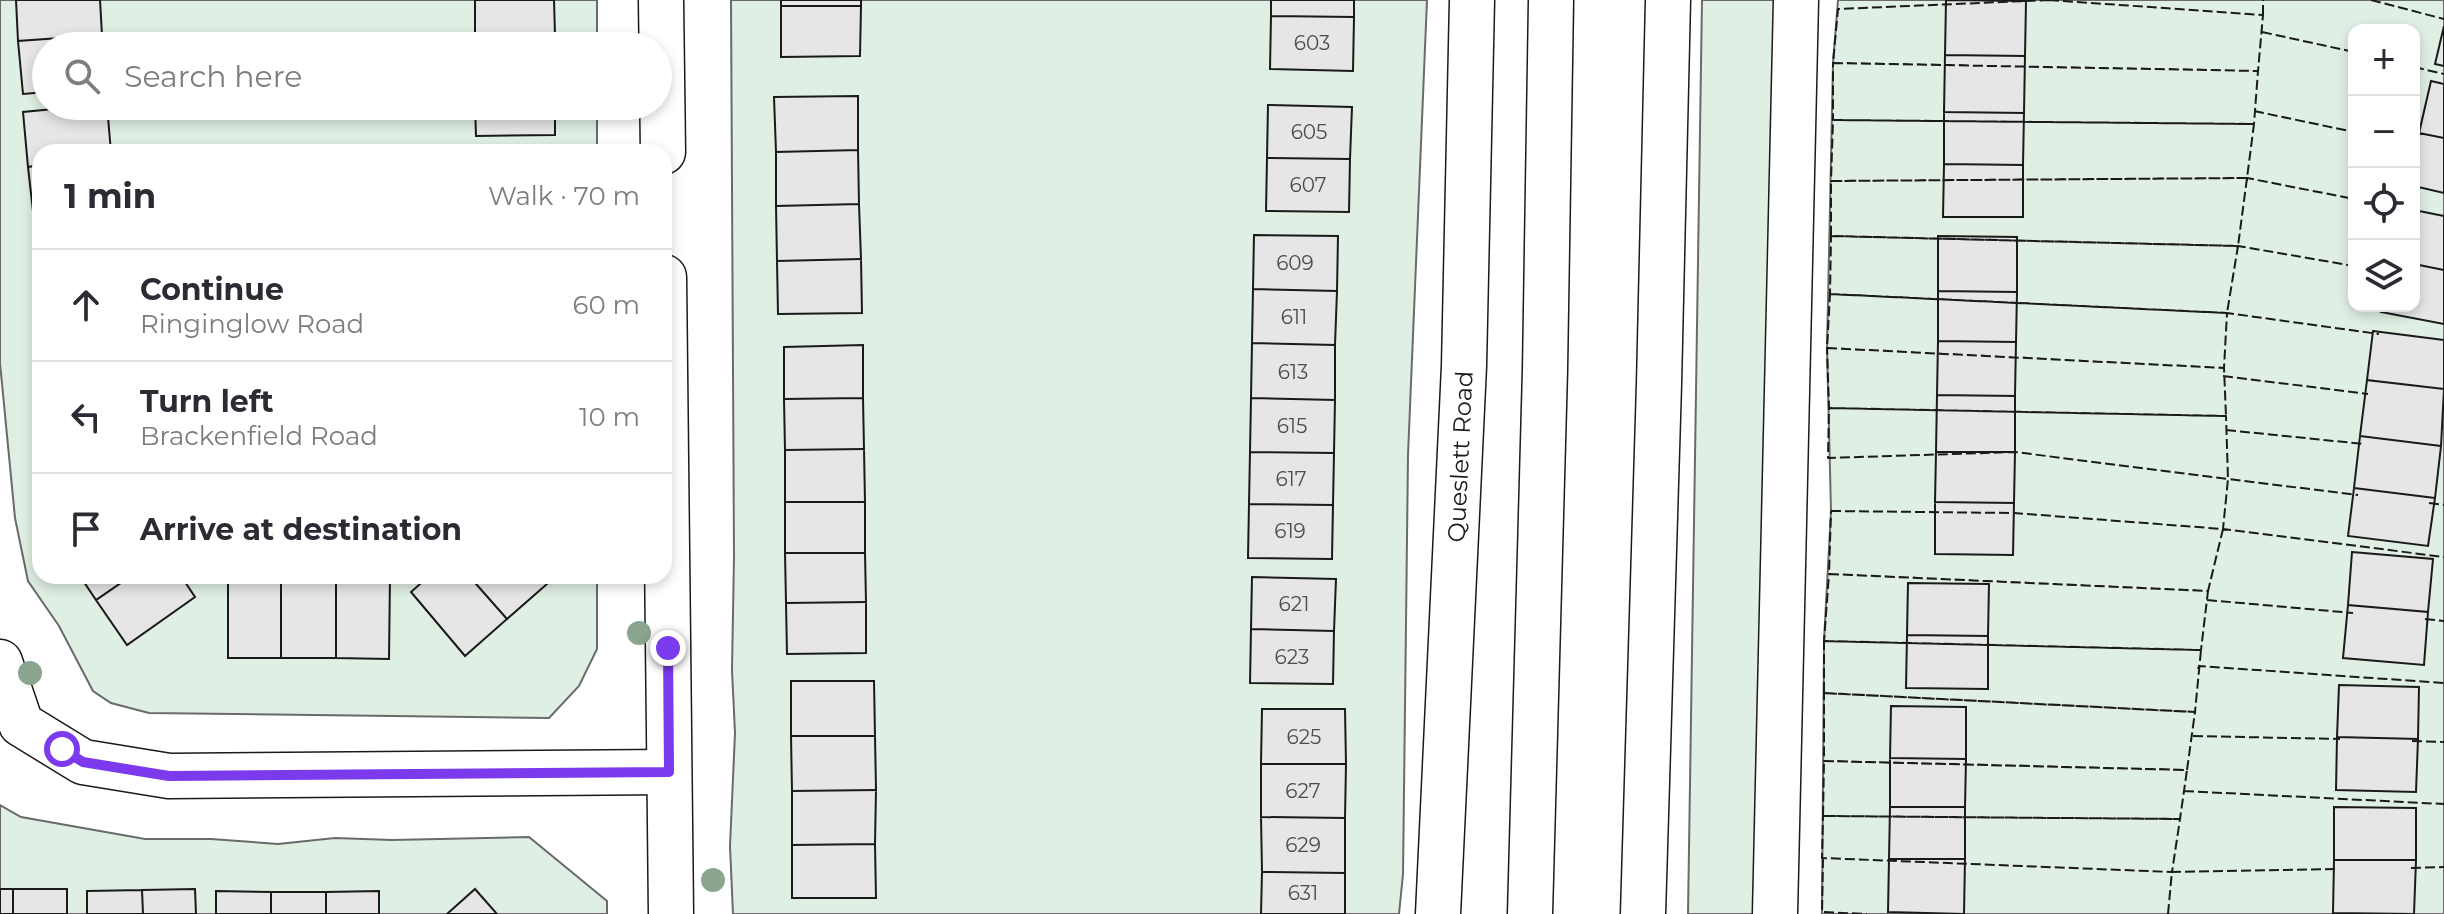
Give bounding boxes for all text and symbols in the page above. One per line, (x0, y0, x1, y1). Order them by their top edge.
map controls (2348, 24, 2420, 312)
button: + (2348, 24, 2420, 96)
house number: 603 (1294, 31, 1330, 55)
search box (32, 32, 672, 120)
icon: search (60, 54, 104, 98)
text: Search here (124, 58, 302, 95)
button: − (2348, 96, 2420, 168)
house number: 605 (1291, 120, 1327, 144)
button: locate (2348, 168, 2420, 240)
house number: 607 (1289, 173, 1327, 197)
text: 1 min (64, 175, 156, 217)
text: Walk · 70 m (488, 180, 640, 212)
button: layers (2348, 240, 2420, 312)
house number: 609 (1276, 251, 1314, 275)
text: Continue (140, 271, 284, 308)
icon: ahead (64, 283, 108, 327)
text: 60 m (573, 289, 640, 321)
house number: 611 (1281, 305, 1307, 329)
text: Ringinglow Road (140, 308, 364, 340)
house number: 613 (1278, 360, 1308, 384)
street label: Queslett Road (1441, 370, 1478, 543)
text: Turn left (140, 383, 273, 420)
icon: left (64, 395, 108, 439)
text: 10 m (579, 401, 640, 433)
house number: 615 (1277, 414, 1307, 438)
text: Brackenfield Road (140, 420, 378, 452)
house number: 617 (1275, 467, 1307, 491)
icon: arrive (64, 507, 108, 551)
text: Arrive at destination (140, 511, 462, 548)
house number: 619 (1274, 519, 1306, 543)
house number: 621 (1279, 592, 1309, 616)
route end (650, 630, 686, 666)
house number: 623 (1275, 645, 1309, 669)
house number: 625 (1287, 725, 1321, 749)
route start (44, 731, 80, 767)
house number: 627 (1285, 779, 1321, 803)
house number: 629 (1285, 833, 1321, 857)
house number: 631 (1288, 881, 1318, 905)

